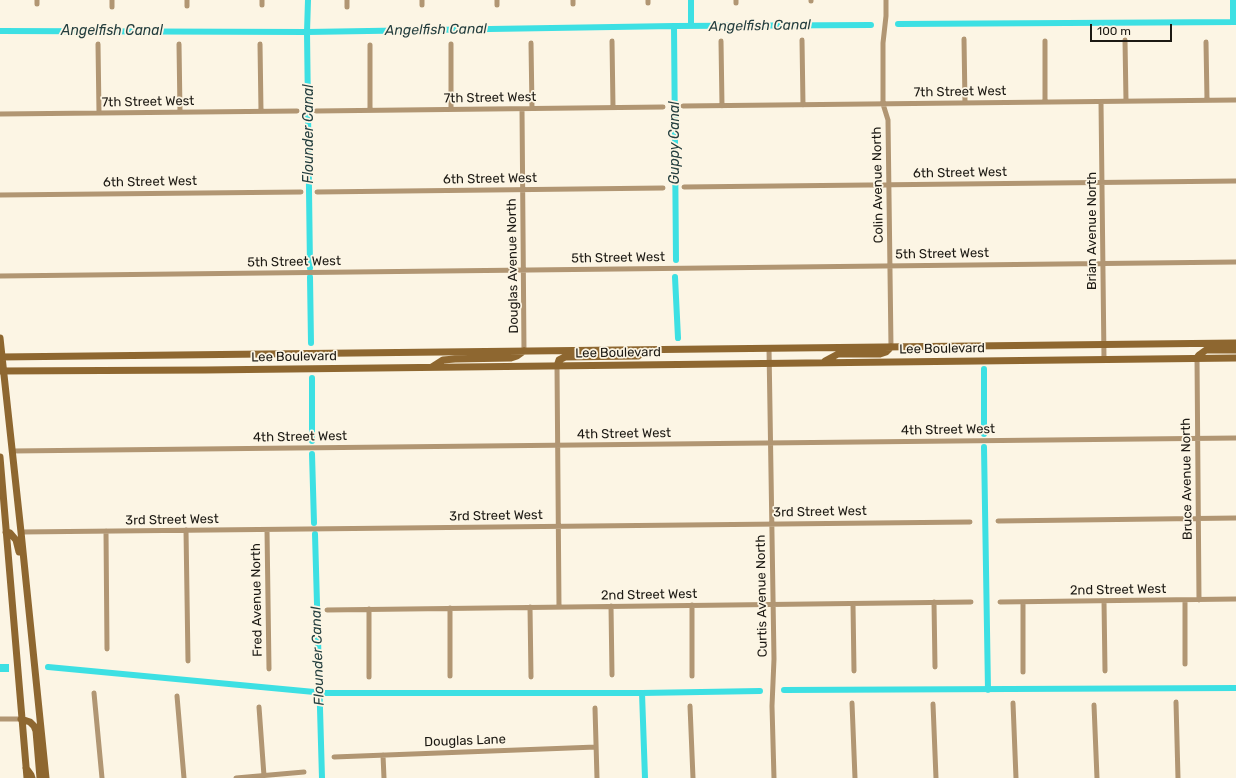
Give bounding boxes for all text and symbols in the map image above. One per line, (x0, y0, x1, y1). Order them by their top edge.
scale bar (1092, 16, 1174, 42)
water label: Angelfish Canal (709, 17, 811, 35)
water label: Angelfish Canal (385, 21, 487, 39)
water label: Angelfish Canal (61, 23, 163, 39)
text: 100 m (1097, 24, 1131, 38)
street label: 7th Street West (913, 83, 1007, 101)
water label: Flounder Canal (301, 84, 317, 184)
street label: 7th Street West (443, 89, 537, 107)
street label: 7th Street West (101, 93, 195, 111)
water label: Guppy Canal (667, 101, 683, 185)
street label: Colin Avenue North (869, 127, 887, 243)
street label: 6th Street West (913, 164, 1007, 182)
street label: 6th Street West (443, 170, 537, 188)
street label: Brian Avenue North (1084, 172, 1100, 290)
street label: 6th Street West (103, 173, 197, 191)
street label: Douglas Avenue North (504, 198, 522, 334)
street label: 5th Street West (895, 245, 989, 263)
street label: 5th Street West (571, 249, 665, 267)
street label: 5th Street West (247, 253, 341, 271)
street label: Lee Boulevard (899, 340, 985, 358)
street label: Lee Boulevard (575, 344, 661, 362)
street label: Lee Boulevard (251, 348, 337, 366)
street label: Bruce Avenue North (1178, 418, 1196, 540)
street label: 4th Street West (901, 421, 995, 439)
street label: 4th Street West (577, 425, 671, 443)
street label: 4th Street West (253, 428, 347, 446)
street label: 3rd Street West (773, 503, 867, 521)
street label: 3rd Street West (449, 507, 543, 525)
street label: 3rd Street West (125, 511, 219, 529)
street label: Curtis Avenue North (753, 535, 771, 657)
street label: Fred Avenue North (248, 543, 266, 657)
street label: 2nd Street West (1070, 581, 1166, 599)
street label: 2nd Street West (601, 586, 697, 604)
water label: Flounder Canal (308, 606, 328, 706)
street label: Douglas Lane (424, 732, 506, 750)

